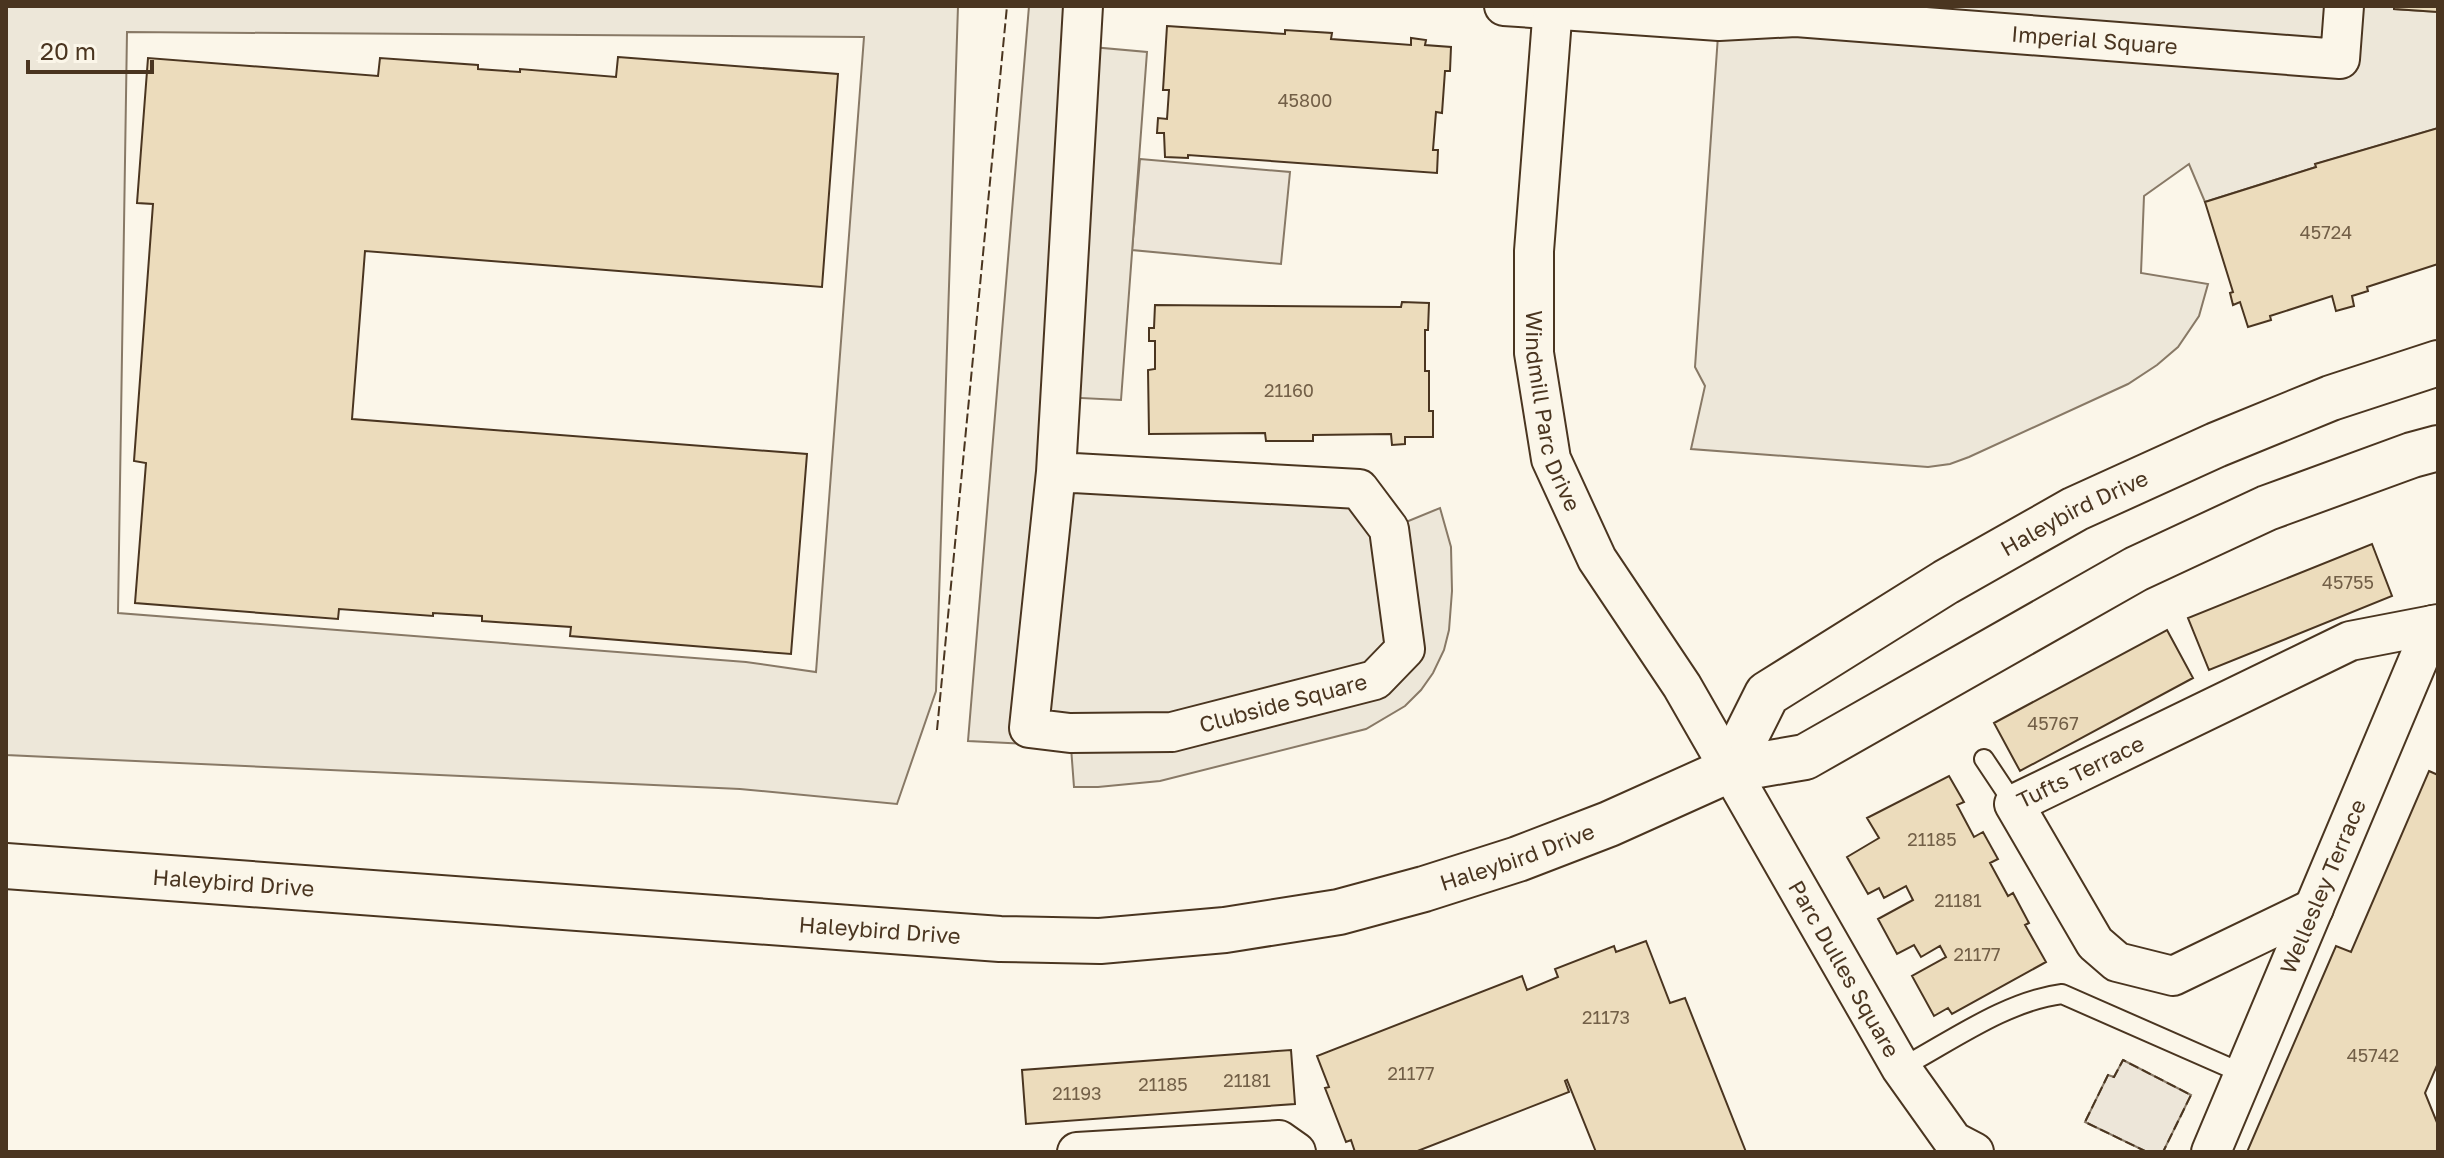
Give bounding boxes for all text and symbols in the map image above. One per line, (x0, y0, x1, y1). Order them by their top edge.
street label: Imperial Square (2010, 20, 2179, 59)
scale bar (28, 24, 152, 74)
text: 20 m (40, 36, 96, 65)
house number: 45800 (1278, 89, 1332, 111)
house number: 45724 (2300, 221, 2352, 243)
street label: Windmill Parc Drive (1521, 310, 1587, 515)
house number: 21160 (1264, 379, 1314, 401)
street label: Haleybird Drive (1996, 464, 2152, 561)
house number: 45755 (2322, 571, 2374, 593)
street label: Clubside Square (1196, 667, 1370, 738)
house number: 45767 (2027, 712, 2079, 734)
street label: Tufts Terrace (2012, 729, 2148, 814)
street label: Wellesley Terrace (2274, 795, 2371, 978)
street label: Haleybird Drive (1436, 817, 1598, 896)
house number: 21185 (1907, 828, 1957, 850)
street label: Haleybird Drive (152, 863, 315, 902)
street label: Parc Dulles Square (1783, 875, 1906, 1062)
house number: 21181 (1934, 889, 1982, 911)
street label: Haleybird Drive (798, 910, 961, 949)
house number: 21177 (1954, 943, 2000, 965)
house number: 21173 (1582, 1006, 1630, 1028)
house number: 45742 (2347, 1044, 2399, 1066)
house number: 21177 (1388, 1062, 1434, 1084)
house number: 21181 (1223, 1069, 1271, 1091)
house number: 21185 (1138, 1073, 1188, 1095)
house number: 21193 (1052, 1082, 1102, 1104)

